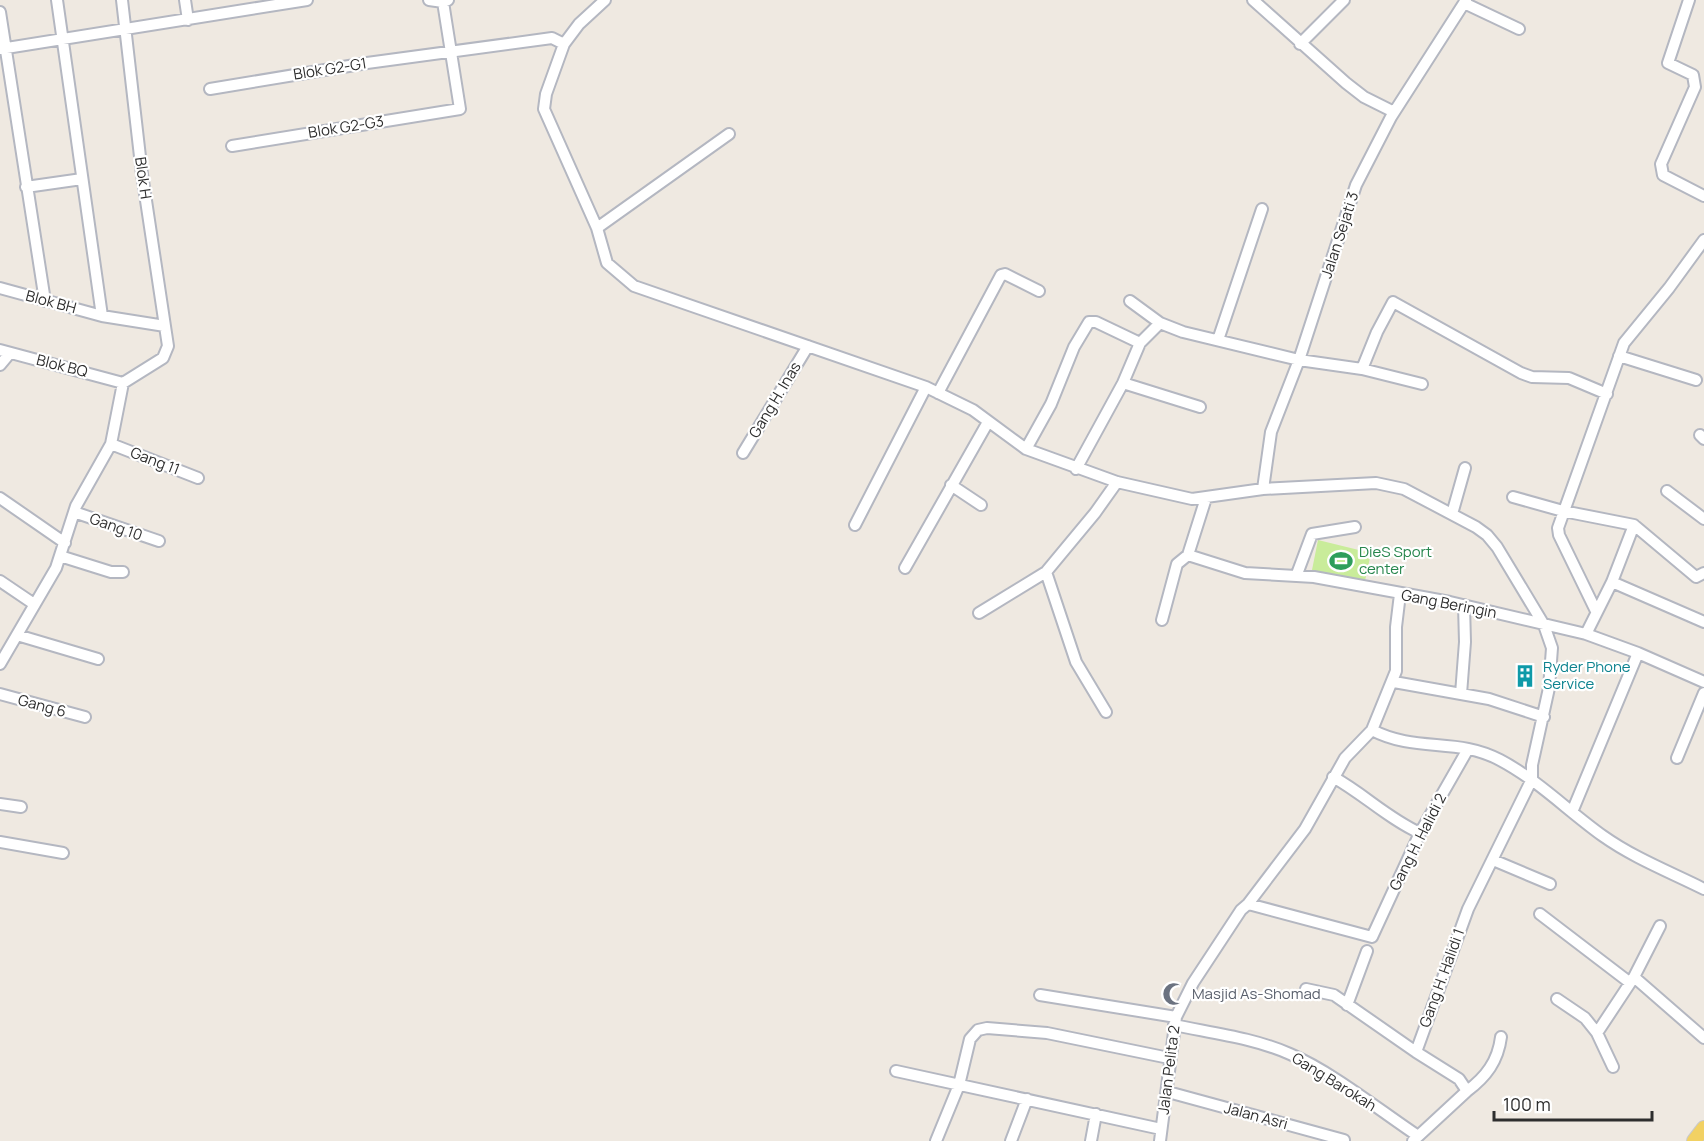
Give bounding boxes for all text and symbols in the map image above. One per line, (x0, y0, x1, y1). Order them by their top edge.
street label: Blok G2-G1 (292, 52, 368, 85)
street label: Blok G2-G3 (307, 110, 385, 143)
street label: Blok H (130, 156, 157, 200)
street label: Jalan Sejati 3 (1316, 189, 1363, 281)
street label: Blok BH (24, 285, 79, 318)
street label: Blok BQ (34, 349, 90, 382)
street label: Gang H. Inas (744, 358, 806, 442)
street label: Gang 11 (127, 442, 183, 480)
street label: Gang 10 (87, 508, 145, 545)
place label: DieS Sport center (1359, 541, 1432, 579)
sports icon: DieS Sport center (1328, 548, 1354, 574)
street label: Gang Beringin (1400, 584, 1499, 623)
place label: Ryder Phone Service (1543, 656, 1631, 694)
building icon: Ryder Phone Service (1512, 663, 1538, 689)
street label: Gang 6 (16, 689, 69, 722)
street label: Gang H. Halidi 2 (1384, 790, 1451, 894)
street label: Gang H. Halidi 1 (1414, 926, 1469, 1030)
mosque icon: Masjid As-Shomad (1161, 981, 1187, 1007)
place label: Masjid As-Shomad (1192, 983, 1321, 1004)
street label: Jalan Pelita 2 (1153, 1024, 1184, 1116)
street label: Gang Barokah (1288, 1047, 1381, 1116)
scale bar (1494, 1084, 1652, 1122)
text: 100 m (1503, 1092, 1551, 1116)
street label: Jalan Asri (1222, 1097, 1290, 1134)

